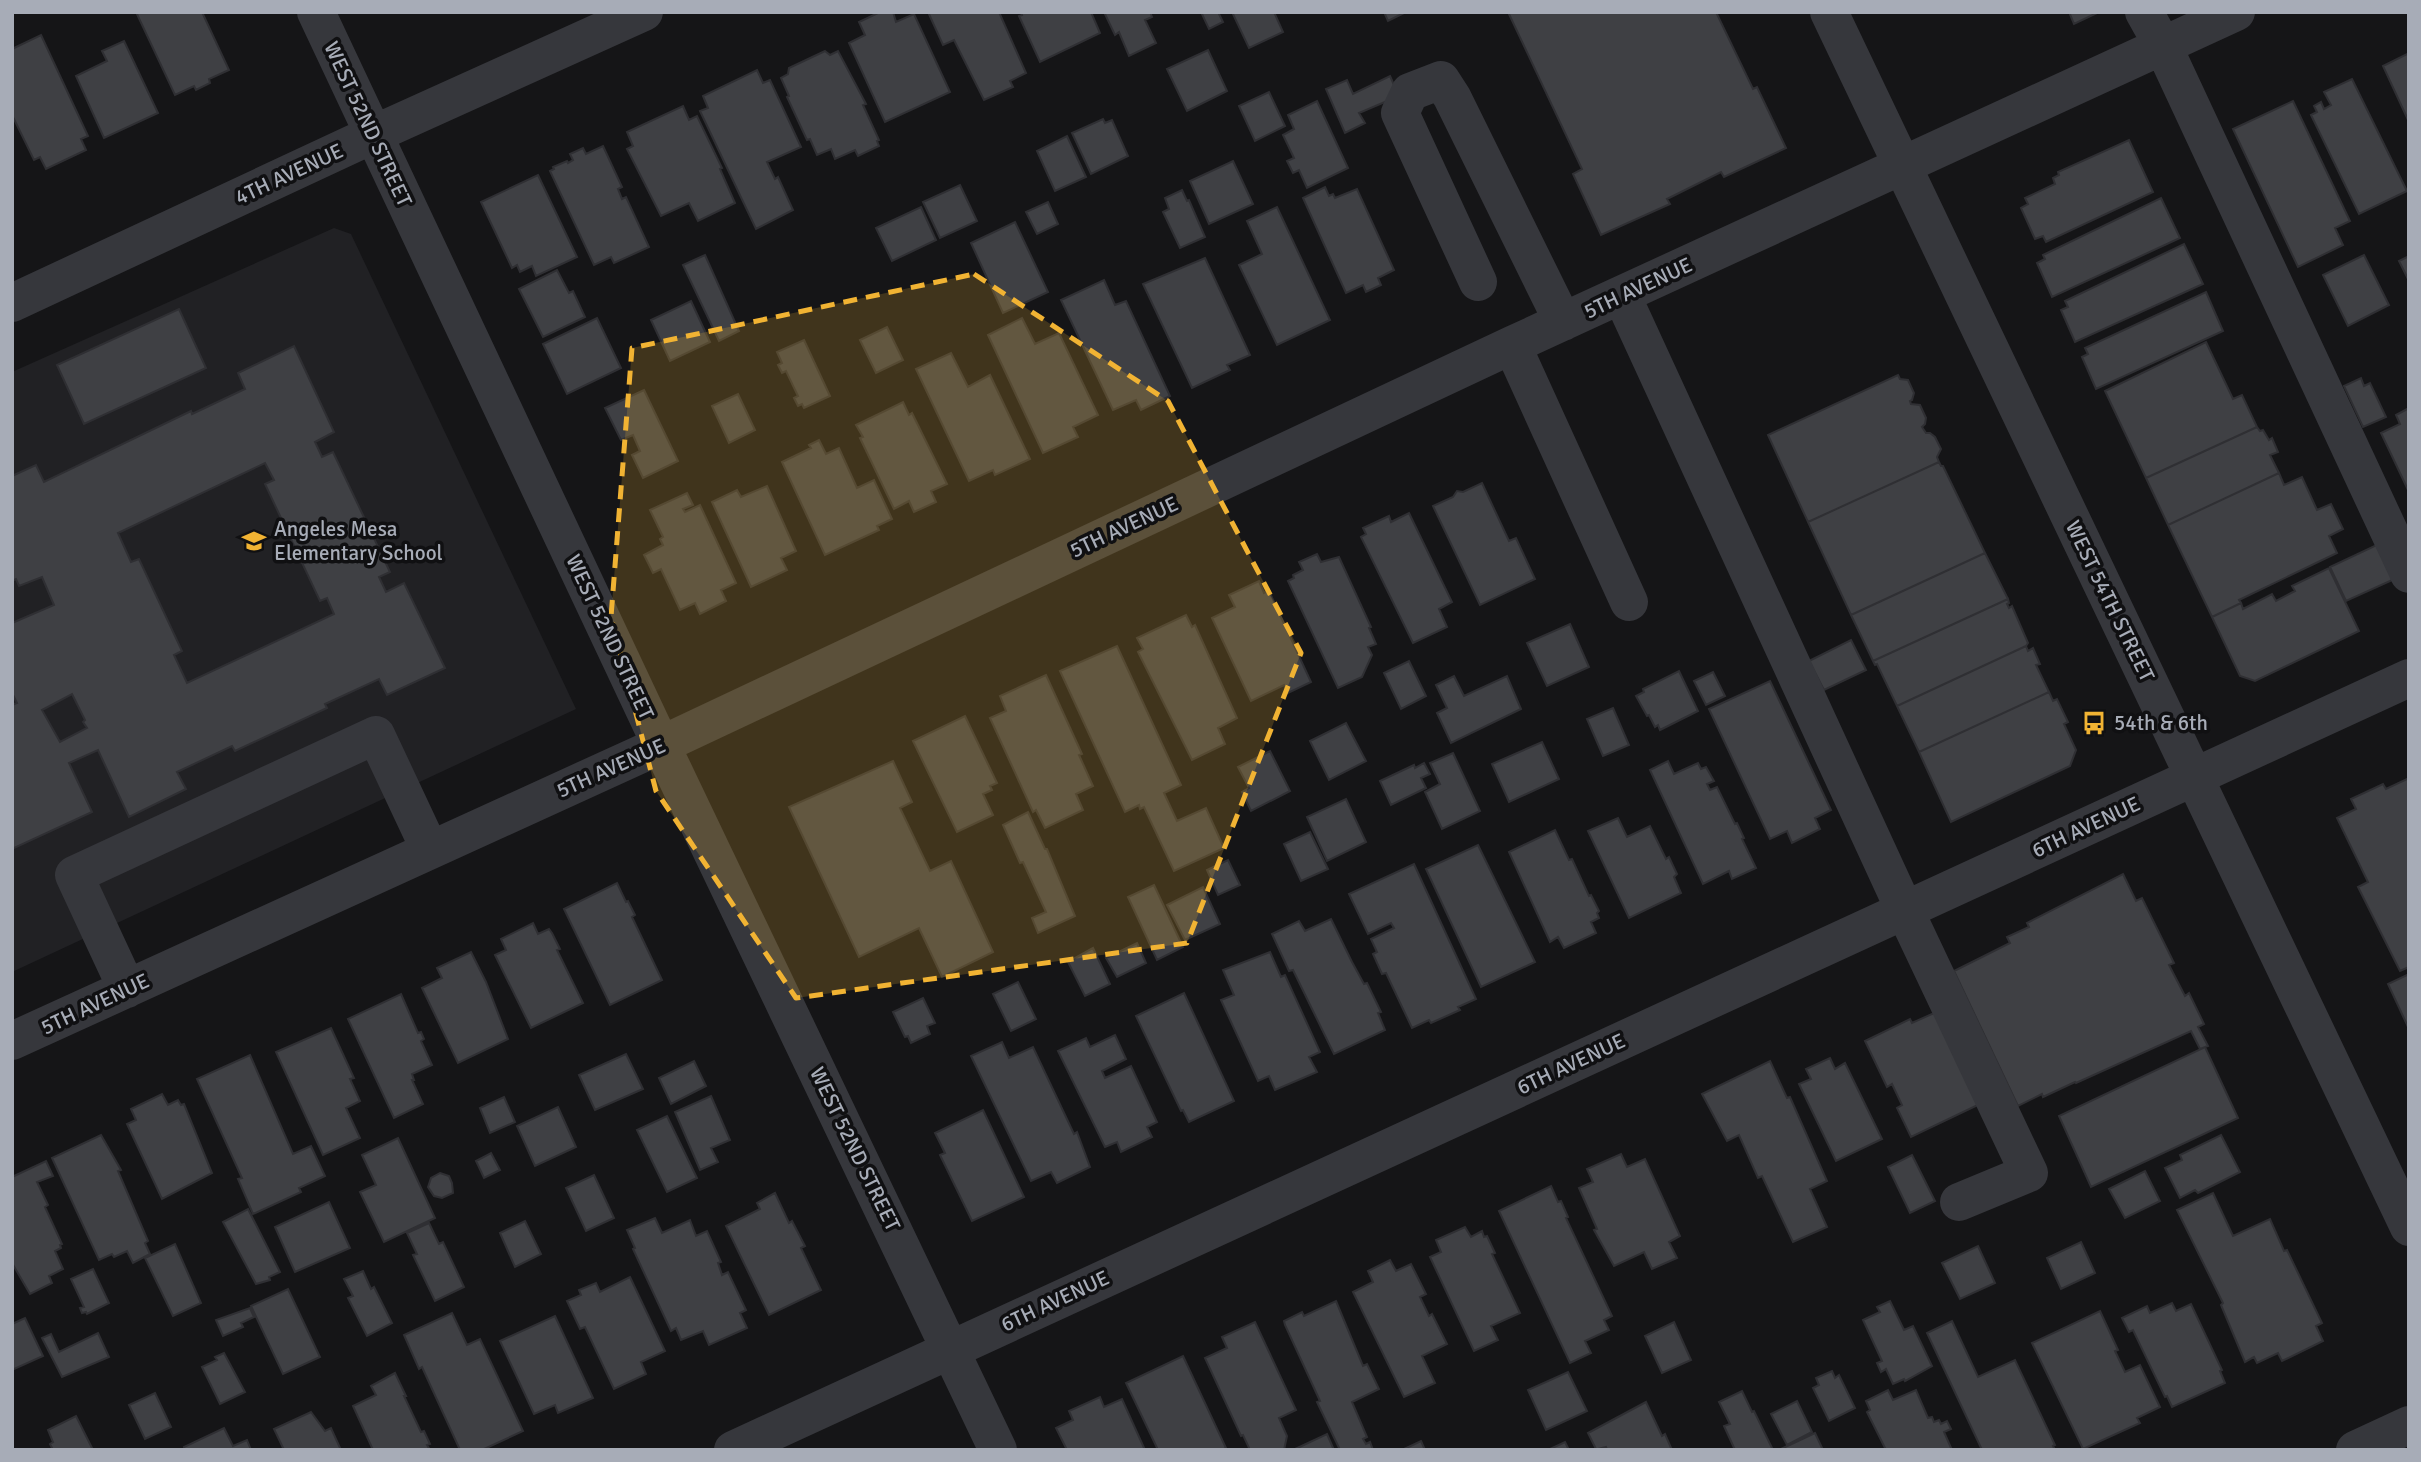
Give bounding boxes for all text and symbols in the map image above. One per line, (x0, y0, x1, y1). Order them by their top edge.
street label: WEST 52ND STREET (318, 37, 418, 211)
street label: 4TH AVENUE (231, 138, 347, 210)
street label: 5TH AVENUE (1580, 252, 1696, 324)
street label: 5TH AVENUE (1066, 491, 1182, 563)
place label: Angeles Mesa Elementary School (274, 516, 443, 566)
street label: WEST 54TH STREET (2060, 516, 2160, 686)
school or university icon: Angeles Mesa Elementary School (240, 527, 268, 555)
street label: WEST 52ND STREET (560, 550, 660, 724)
bus stop icon: 54th & 6th (2080, 709, 2108, 737)
place label: 54th & 6th (2114, 710, 2208, 736)
street label: 5TH AVENUE (553, 732, 669, 804)
street label: 6TH AVENUE (2028, 791, 2144, 863)
street label: 5TH AVENUE (37, 968, 153, 1040)
street label: 6TH AVENUE (1513, 1028, 1629, 1100)
street label: WEST 52ND STREET (804, 1063, 906, 1236)
street label: 6TH AVENUE (997, 1265, 1113, 1337)

